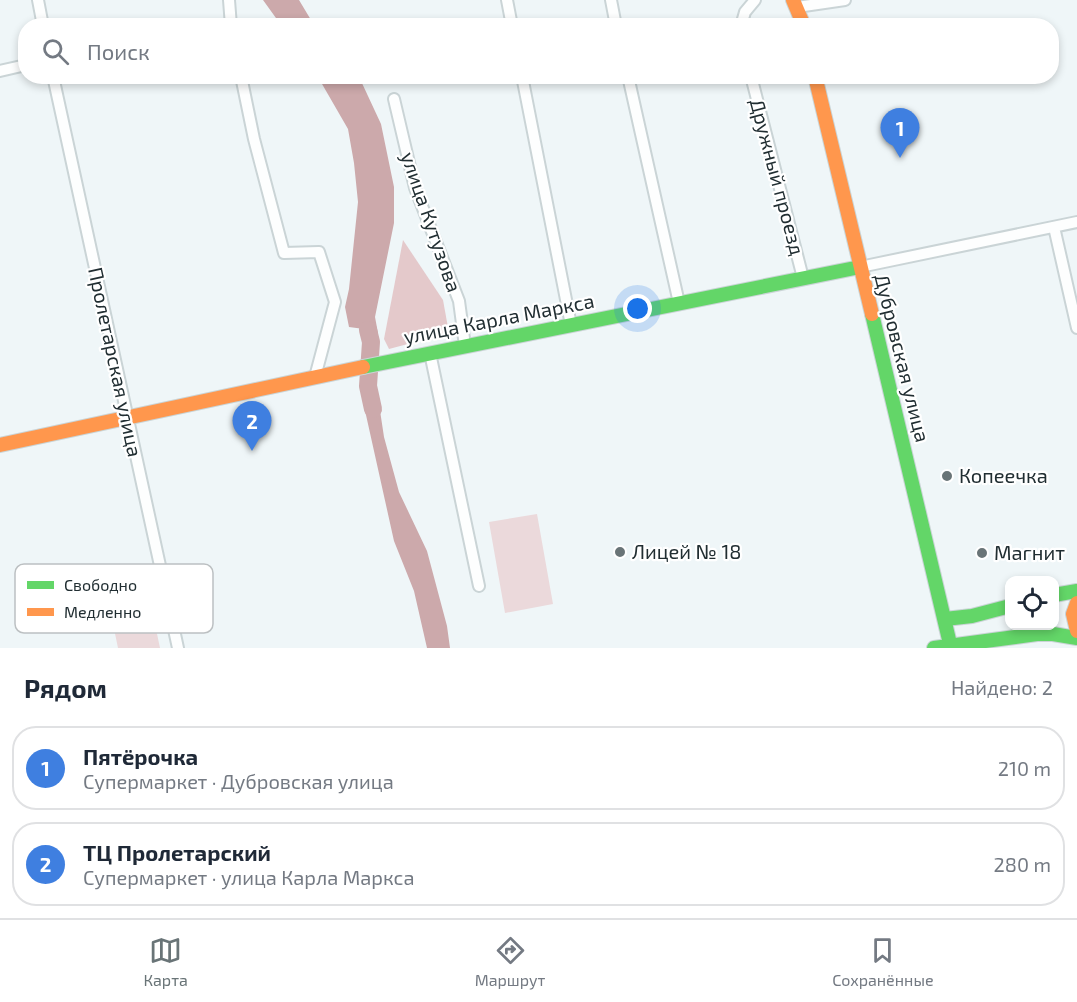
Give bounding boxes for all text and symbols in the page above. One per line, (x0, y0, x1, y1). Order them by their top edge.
search box (18, 18, 1059, 84)
icon: search (39, 35, 72, 68)
text: Поиск (87, 38, 150, 64)
street label: Дружный проезд (745, 96, 810, 258)
pin: 1 (880, 108, 920, 158)
street label: улица Кутузова (396, 148, 467, 295)
street label: Пролетарская улица (83, 265, 148, 459)
street label: Дубровская улица (869, 271, 936, 445)
street label: улица Карла Маркса (402, 288, 596, 349)
your location (623, 294, 652, 323)
pin: 2 (232, 402, 272, 451)
place label: Копеечка (959, 463, 1048, 487)
marker: Копеечка (940, 469, 954, 483)
place label: Лицей № 18 (632, 539, 741, 563)
place label: Магнит (994, 540, 1065, 564)
marker: Лицей № 18 (613, 545, 627, 559)
marker: Магнит (975, 546, 989, 560)
legend (15, 564, 213, 633)
text: Свободно (64, 575, 137, 594)
map controls (1005, 576, 1059, 630)
button: locate (1005, 576, 1059, 630)
text: Медленно (64, 602, 141, 621)
text: Рядом (24, 672, 107, 703)
text: Найдено: 2 (951, 675, 1053, 699)
text: Пятёрочка (83, 743, 198, 769)
text: 1 (41, 756, 50, 780)
text: 210 m (998, 756, 1051, 780)
text: Супермаркет · Дубровская улица (83, 769, 394, 793)
text: ТЦ Пролетарский (83, 839, 271, 865)
text: 2 (40, 852, 51, 876)
text: 280 m (994, 852, 1051, 876)
text: Супермаркет · улица Карла Маркса (83, 865, 415, 889)
tab: Карта (143, 934, 188, 989)
tab: Маршрут (475, 934, 545, 989)
tab: Сохранённые (832, 934, 934, 989)

